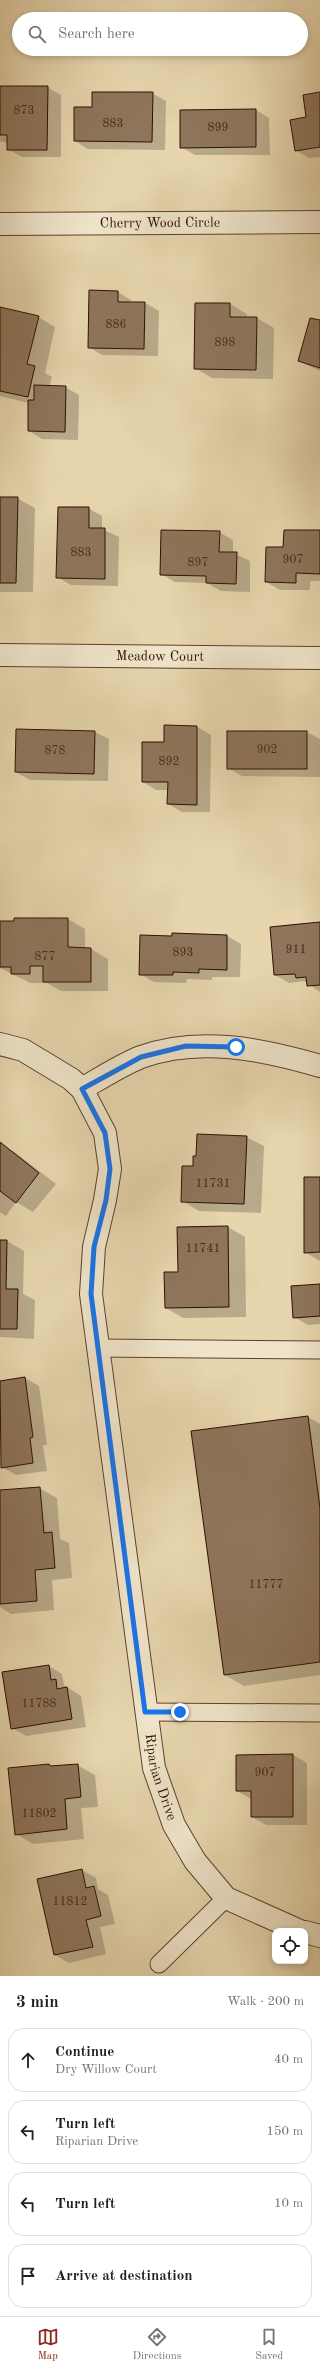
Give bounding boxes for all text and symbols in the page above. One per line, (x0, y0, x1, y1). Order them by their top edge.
search box (12, 12, 308, 56)
icon: search (26, 23, 48, 45)
text: Search here (58, 27, 135, 42)
house number: 873 (14, 105, 34, 117)
house number: 883 (103, 118, 123, 130)
house number: 899 (208, 122, 228, 134)
street label: Cherry Wood Circle (100, 216, 220, 230)
house number: 886 (106, 319, 126, 331)
house number: 898 (215, 337, 235, 349)
house number: 883 (71, 547, 91, 559)
house number: 907 (283, 554, 303, 566)
house number: 897 (188, 557, 208, 569)
street label: Meadow Court (116, 649, 204, 664)
house number: 902 (257, 744, 277, 756)
house number: 878 (45, 745, 65, 757)
house number: 892 (159, 756, 179, 768)
house number: 911 (286, 944, 306, 956)
house number: 893 (173, 947, 193, 959)
house number: 877 (35, 951, 55, 963)
route start (227, 1038, 245, 1056)
house number: 11731 (196, 1178, 230, 1190)
house number: 11741 (186, 1243, 220, 1255)
house number: 11777 (249, 1579, 283, 1591)
house number: 11788 (22, 1698, 56, 1710)
route end (171, 1703, 189, 1721)
street label: Riparian Drive (143, 1733, 179, 1822)
house number: 907 (255, 1767, 275, 1779)
house number: 11802 (22, 1808, 56, 1820)
house number: 11812 (53, 1896, 87, 1908)
map controls (272, 1928, 308, 1964)
button: locate (272, 1928, 308, 1964)
text: 3 min (16, 1994, 59, 2011)
text: Walk · 200 m (227, 1995, 304, 2008)
text: Continue (55, 2045, 114, 2060)
icon: ahead (17, 2049, 39, 2071)
text: 40 m (274, 2053, 303, 2066)
text: Dry Willow Court (55, 2063, 157, 2076)
text: Turn left (55, 2117, 115, 2132)
icon: left (17, 2121, 39, 2143)
text: 150 m (266, 2125, 303, 2138)
text: Riparian Drive (55, 2135, 138, 2148)
icon: left (17, 2193, 39, 2215)
text: Turn left (55, 2197, 115, 2212)
text: 10 m (274, 2197, 303, 2210)
icon: arrive (17, 2265, 39, 2287)
text: Arrive at destination (55, 2269, 193, 2284)
tab: Map (37, 2326, 59, 2364)
tab: Directions (133, 2326, 181, 2364)
tab: Saved (255, 2326, 283, 2364)

